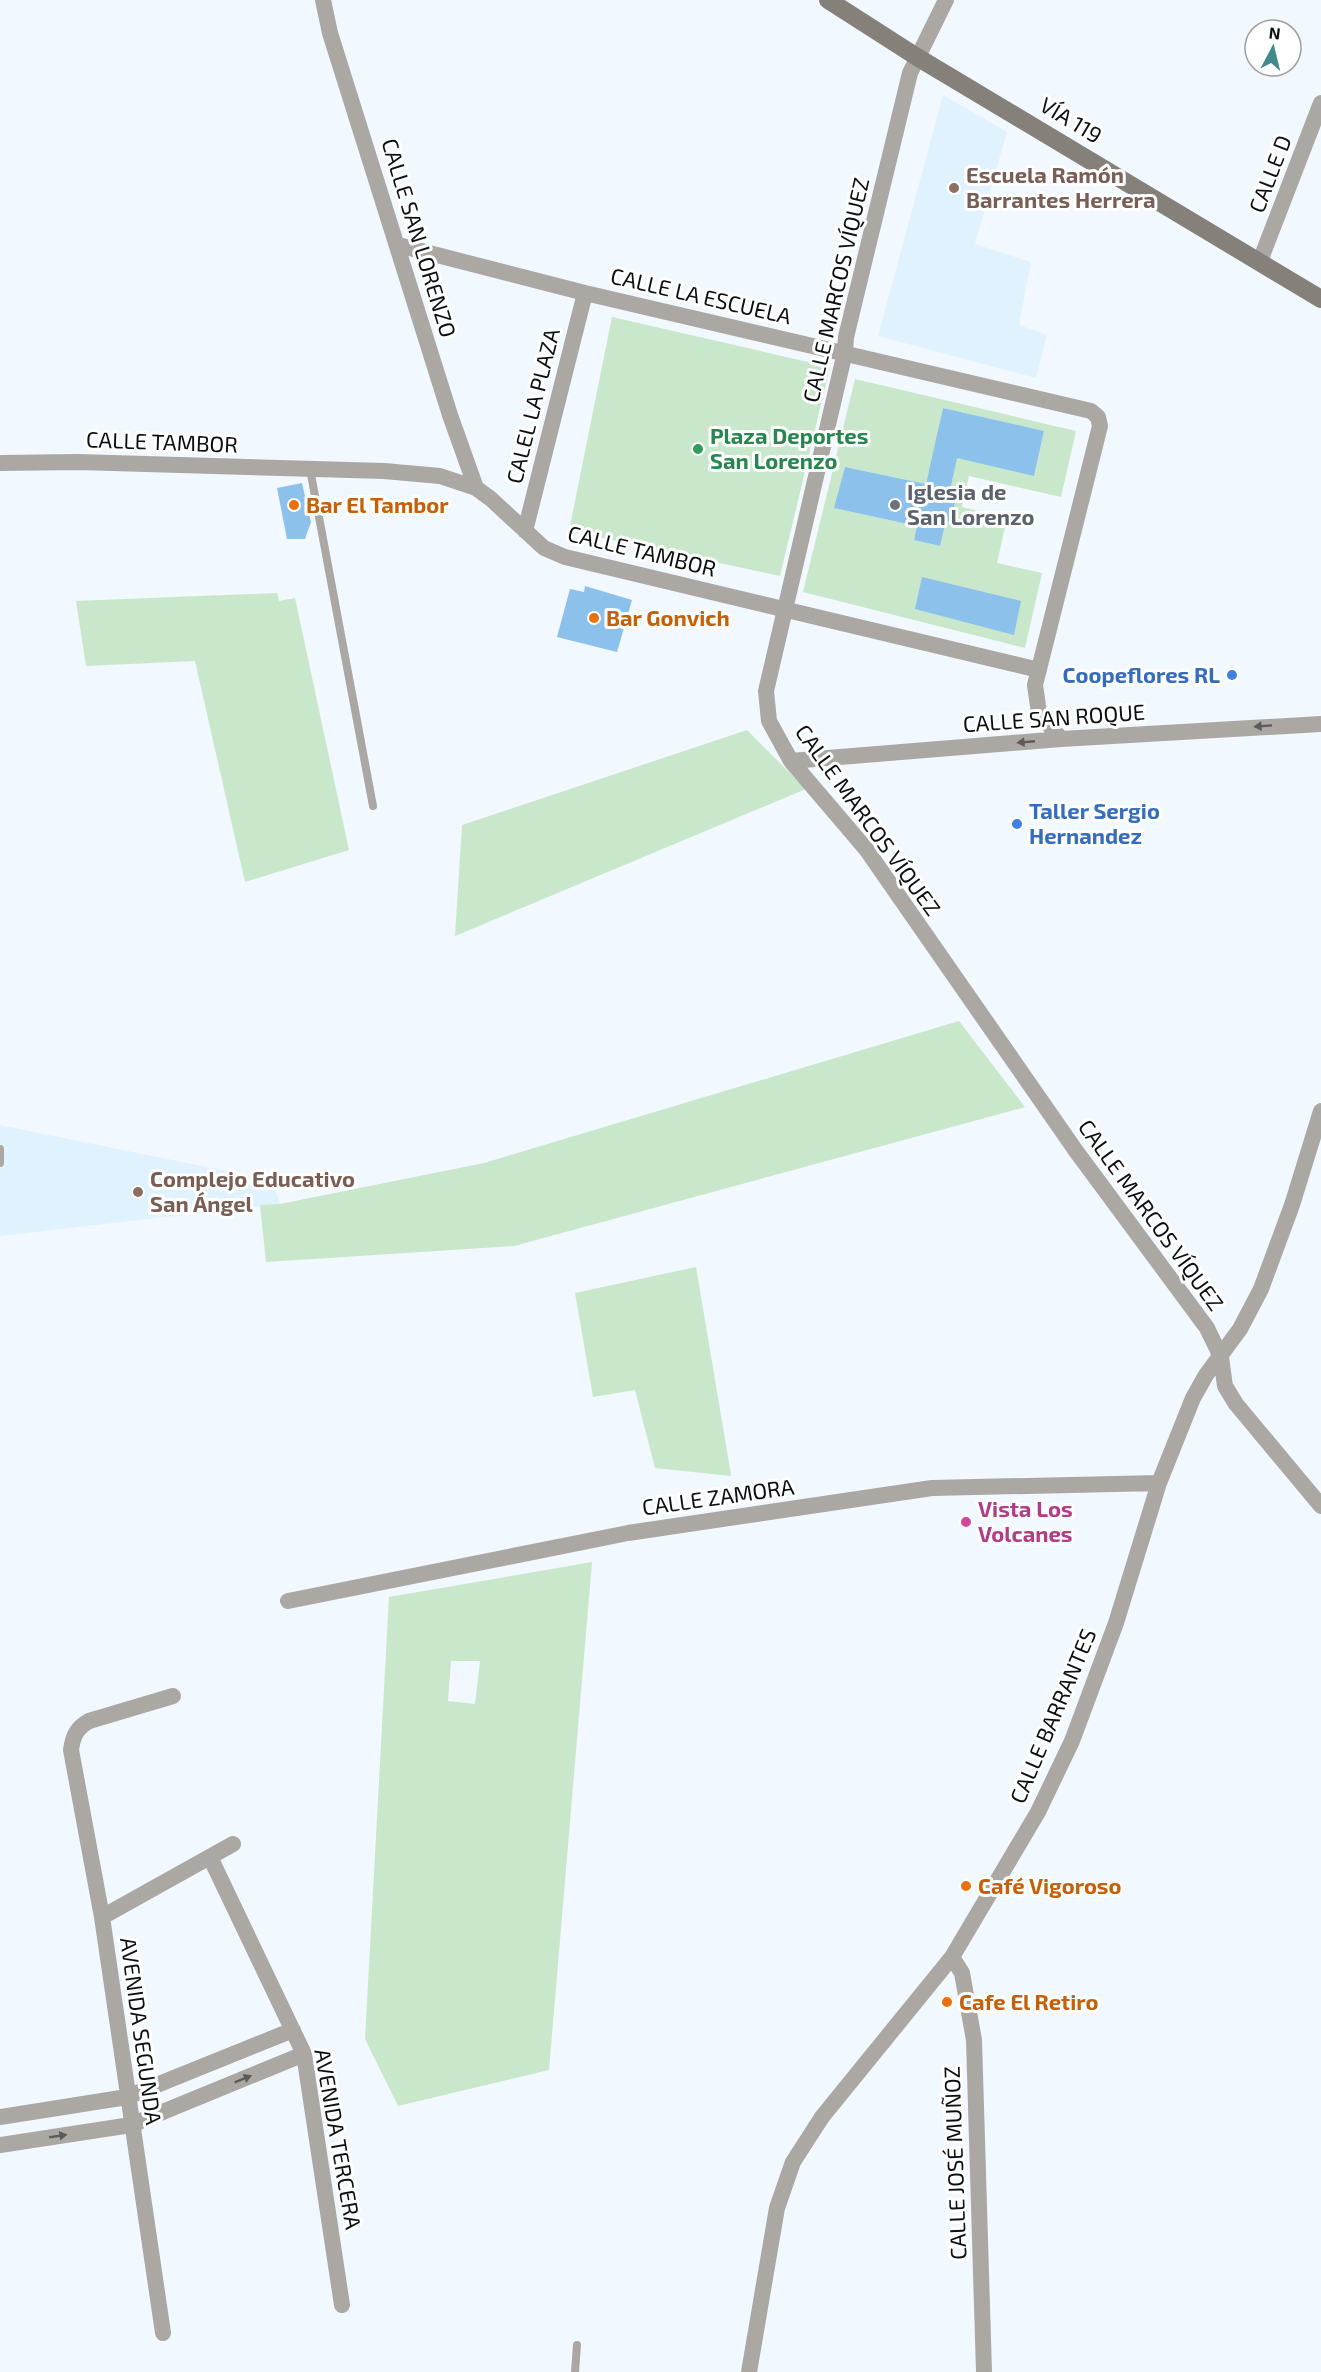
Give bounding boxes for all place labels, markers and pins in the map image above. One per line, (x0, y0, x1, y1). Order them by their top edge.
place label: Escuela Ramón Barrantes Herrera (966, 161, 1155, 212)
marker: Escuela Ramón Barrantes Herrera (947, 181, 961, 195)
place label: Plaza Deportes San Lorenzo (710, 422, 868, 473)
marker: Plaza Deportes San Lorenzo (691, 442, 705, 456)
place label: Iglesia de San Lorenzo (907, 478, 1035, 529)
place label: Bar El Tambor (306, 491, 449, 517)
marker: Bar El Tambor (287, 498, 301, 512)
marker: Iglesia de San Lorenzo (888, 498, 902, 512)
place label: Bar Gonvich (606, 604, 730, 630)
marker: Bar Gonvich (587, 611, 601, 625)
place label: Coopeflores RL (1063, 661, 1220, 687)
marker: Coopeflores RL (1225, 668, 1239, 682)
place label: Taller Sergio Hernandez (1029, 797, 1160, 848)
marker: Taller Sergio Hernandez (1010, 817, 1024, 831)
place label: Complejo Educativo San Ángel (150, 1165, 355, 1216)
marker: Complejo Educativo San Ángel (131, 1185, 145, 1199)
place label: Vista Los Volcanes (978, 1495, 1073, 1546)
marker: Vista Los Volcanes (959, 1515, 973, 1529)
place label: Café Vigoroso (978, 1872, 1122, 1898)
marker: Café Vigoroso (959, 1879, 973, 1893)
place label: Cafe El Retiro (959, 1988, 1098, 2014)
marker: Cafe El Retiro (940, 1995, 954, 2009)

